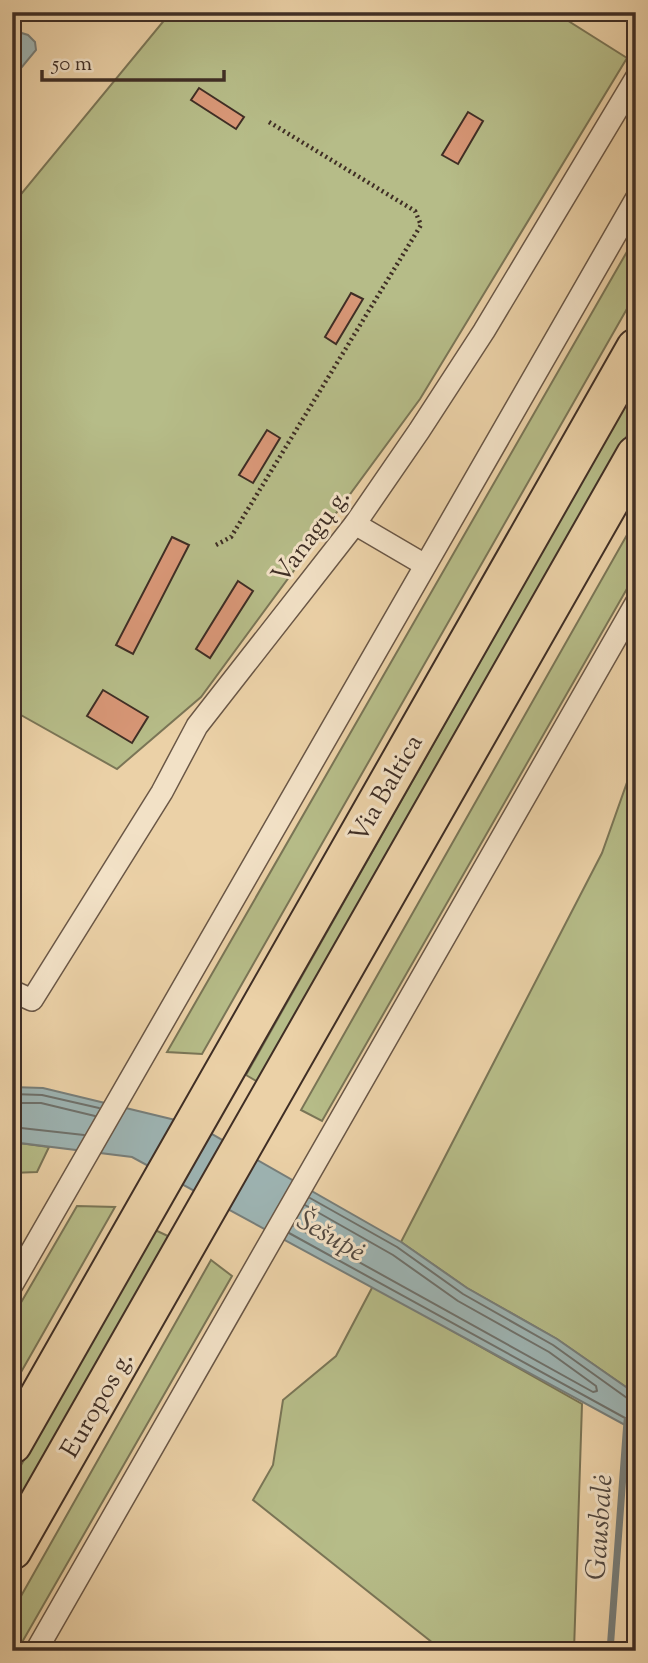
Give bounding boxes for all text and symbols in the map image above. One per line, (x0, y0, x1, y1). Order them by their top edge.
scale bar (42, 38, 224, 82)
text: 50 m (51, 50, 92, 80)
street label: Vanagų g. (264, 481, 360, 592)
street label: Via Baltica (341, 728, 433, 850)
water label: Šešupė (289, 1202, 372, 1273)
street label: Europos g. (53, 1345, 144, 1466)
water label: Gausbalė (577, 1473, 625, 1581)

